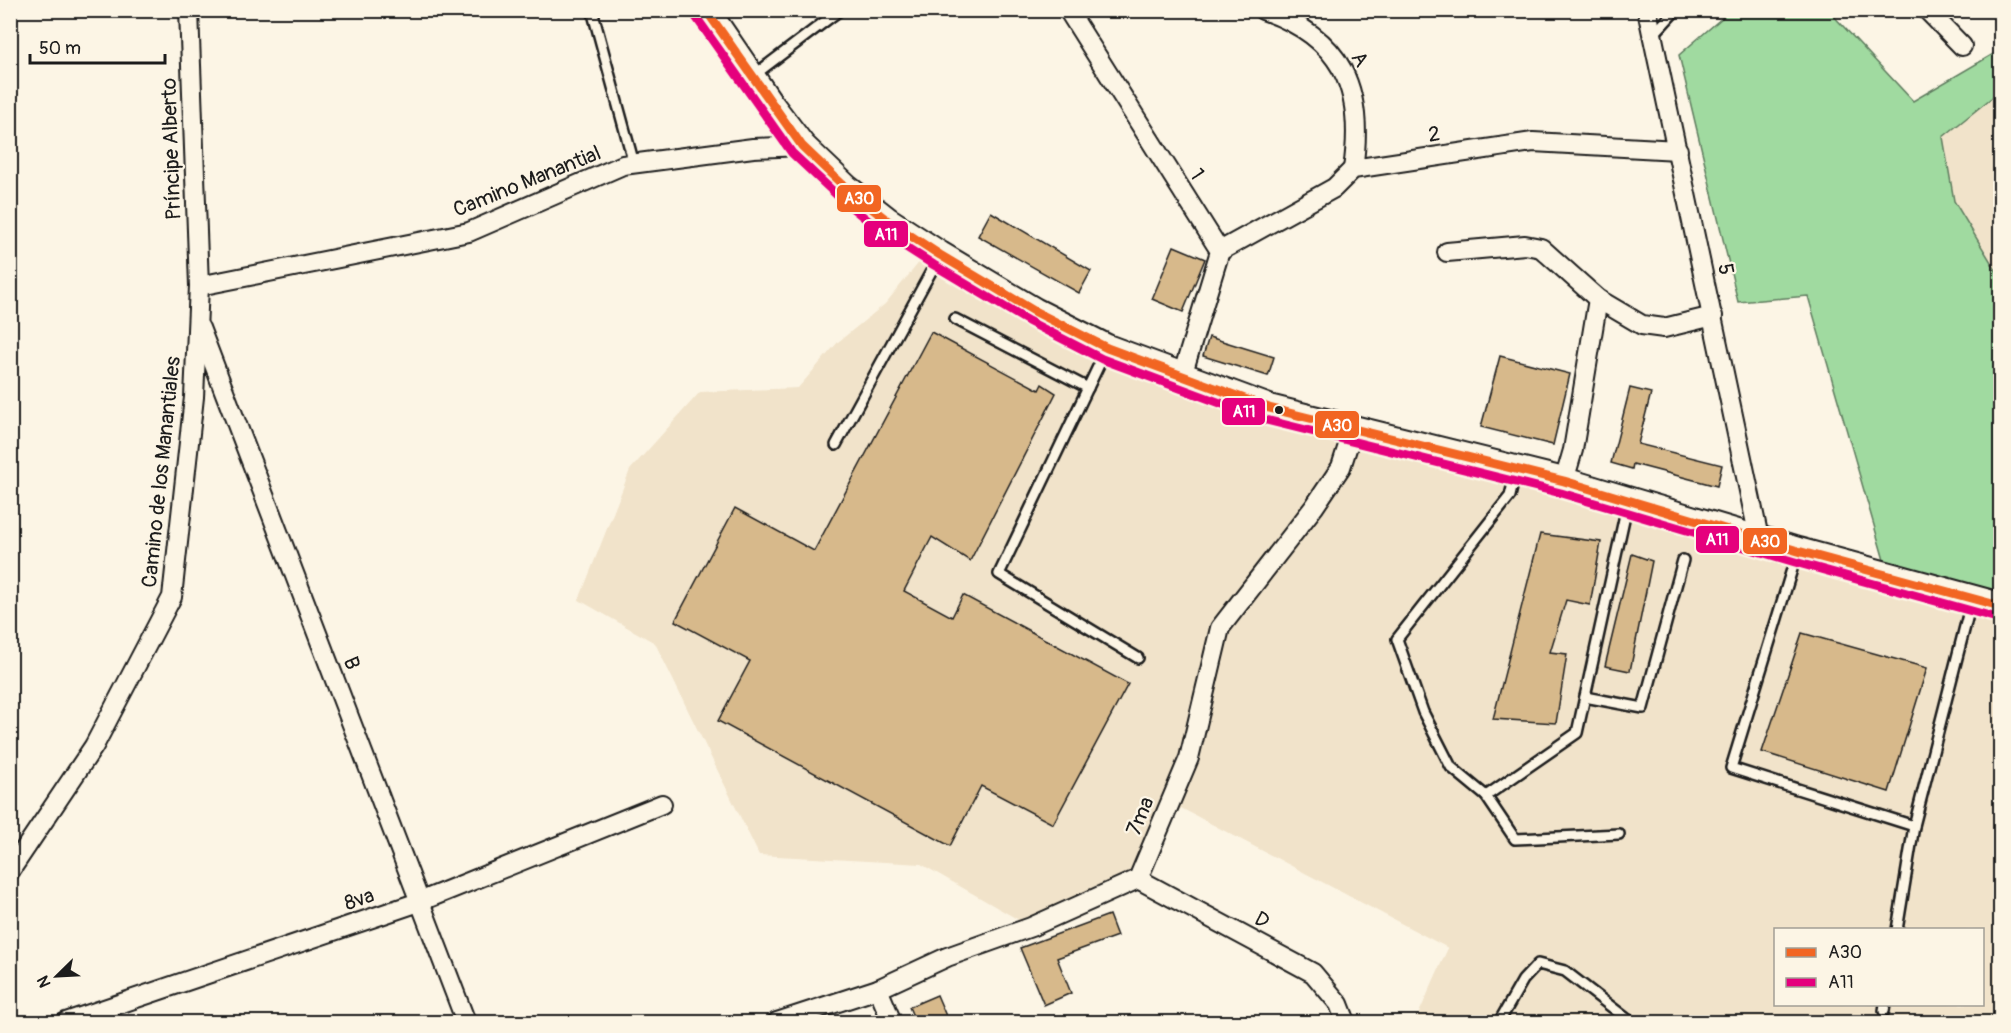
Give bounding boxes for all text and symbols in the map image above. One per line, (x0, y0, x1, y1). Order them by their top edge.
scale bar (30, 27, 165, 65)
text: 50 m (39, 37, 81, 60)
street label: A (1345, 46, 1375, 72)
street label: Príncipe Alberto (156, 77, 187, 221)
street label: 2 (1426, 120, 1442, 149)
street label: Camino Manantial (449, 140, 605, 223)
street label: 1 (1183, 164, 1210, 185)
line badge: A30 (836, 184, 882, 213)
text: A30 (844, 189, 874, 209)
line badge: A11 (863, 220, 909, 248)
text: A11 (875, 225, 897, 245)
street label: 5 (1711, 261, 1740, 277)
street label: Camino de los Manantiales (136, 355, 187, 589)
line badge: A11 (1221, 397, 1266, 426)
text: A11 (1233, 402, 1255, 422)
unlabelled marker (1273, 404, 1285, 416)
line badge: A30 (1314, 410, 1360, 439)
text: A30 (1322, 416, 1352, 436)
line badge: A11 (1695, 525, 1740, 554)
line badge: A30 (1742, 527, 1788, 555)
text: A11 (1706, 530, 1728, 550)
text: A30 (1750, 532, 1780, 552)
street label: B (337, 653, 366, 674)
street label: 7ma (1120, 793, 1161, 840)
street label: 8va (341, 882, 378, 917)
street label: D (1250, 905, 1274, 935)
legend (1774, 928, 1984, 1006)
text: A30 (1828, 941, 1862, 964)
north arrow (27, 946, 87, 1006)
text: A11 (1828, 971, 1854, 994)
text: N (33, 973, 56, 991)

